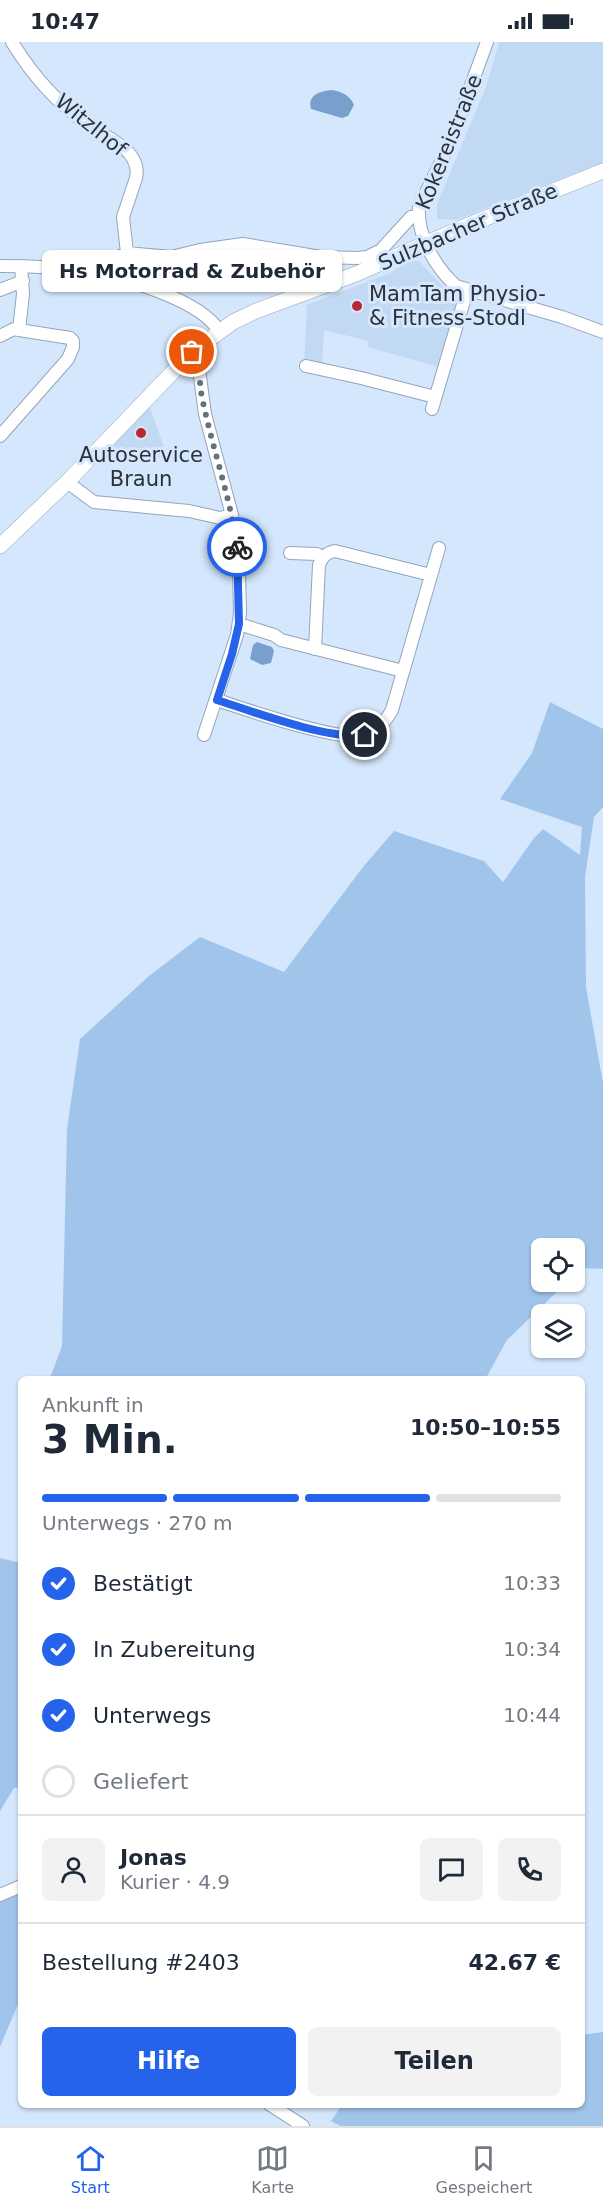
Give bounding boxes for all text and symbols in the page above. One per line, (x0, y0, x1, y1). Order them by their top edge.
text: 10:47 (30, 9, 100, 34)
street label: Kokereistraße (411, 71, 487, 213)
street label: Witzlhof (51, 89, 132, 161)
street label: Sulzbacher Straße (375, 178, 561, 276)
callout: Hs Motorrad & Zubehör (42, 250, 342, 292)
text: Hs Motorrad & Zubehör (59, 259, 325, 283)
place label: MamTam Physio- & Fitness-Stodl (369, 282, 546, 330)
marker: MamTam Physio- & Fitness-Stodl (350, 299, 364, 313)
pin (166, 326, 217, 377)
icon: bag (175, 335, 208, 368)
marker: Autoservice Braun (134, 426, 148, 440)
place label: Autoservice Braun (79, 443, 203, 491)
courier (207, 517, 267, 577)
icon: bike (221, 531, 254, 564)
pin (339, 709, 390, 760)
icon: home (348, 718, 381, 751)
map controls (531, 1238, 585, 1358)
button: locate (531, 1238, 585, 1292)
button: layers (531, 1304, 585, 1358)
text: Ankunft in (42, 1393, 144, 1417)
text: 10:50–10:55 (410, 1415, 561, 1440)
text: 3 Min. (42, 1417, 177, 1462)
text: Unterwegs · 270 m (42, 1511, 233, 1535)
icon: check (42, 1567, 75, 1600)
text: Bestätigt (93, 1571, 193, 1596)
text: 10:33 (503, 1571, 561, 1595)
icon: check (42, 1633, 75, 1666)
text: In Zubereitung (93, 1637, 256, 1662)
text: 10:34 (503, 1637, 561, 1661)
icon: check (42, 1699, 75, 1732)
text: Unterwegs (93, 1703, 211, 1728)
text: 10:44 (503, 1703, 561, 1727)
text: Geliefert (93, 1769, 188, 1794)
button: person (42, 1838, 105, 1901)
button: chat (420, 1838, 483, 1901)
button: phone (498, 1838, 561, 1901)
text: Jonas (120, 1845, 187, 1870)
text: Kurier · 4.9 (120, 1870, 230, 1894)
text: Bestellung #2403 (42, 1950, 240, 1975)
text: 42.67 € (468, 1950, 561, 1975)
button: Hilfe (42, 2027, 296, 2096)
button: Teilen (308, 2027, 561, 2096)
tab: Start (71, 2142, 110, 2197)
tab: Karte (251, 2142, 294, 2197)
tab: Gespeichert (436, 2142, 532, 2197)

